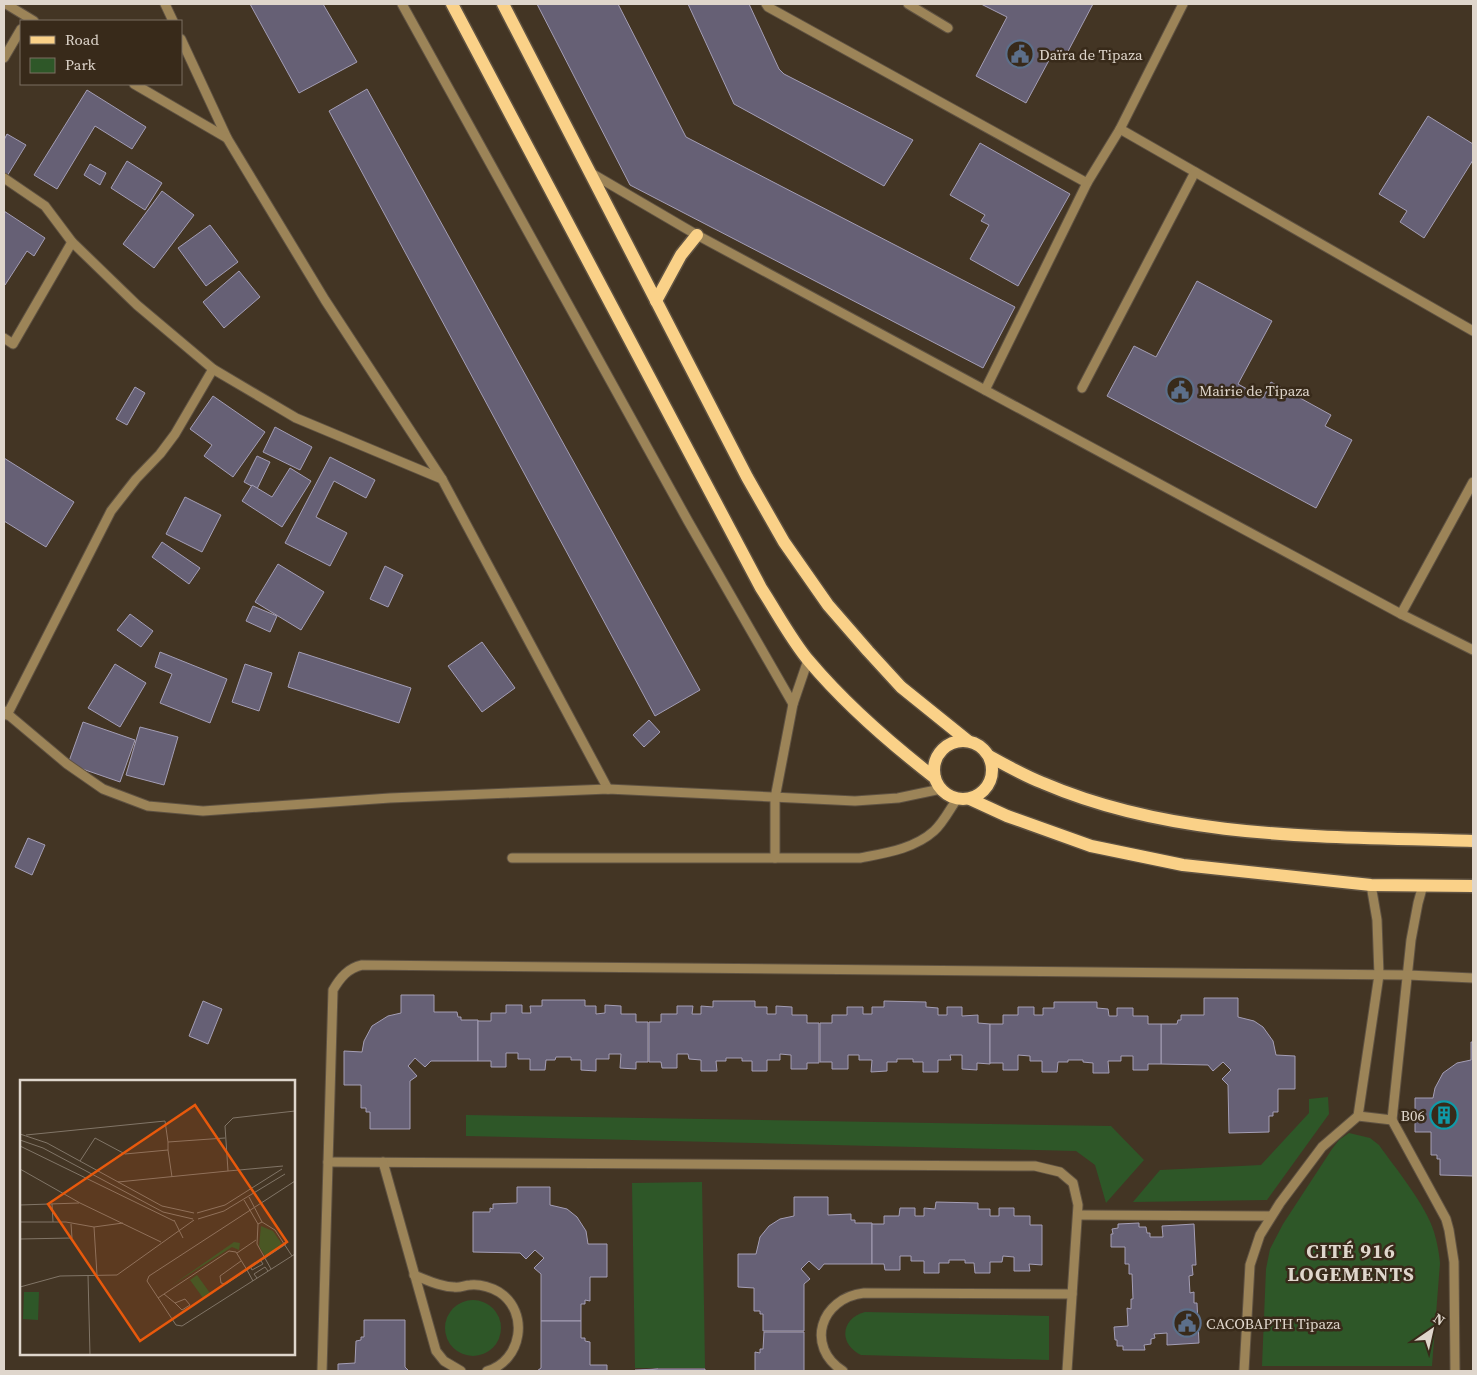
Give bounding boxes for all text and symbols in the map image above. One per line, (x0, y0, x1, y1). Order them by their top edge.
legend (20, 20, 182, 85)
text: Road (65, 29, 99, 50)
public building icon: Daïra de Tipaza (1005, 39, 1035, 69)
place label: Daïra de Tipaza (1039, 44, 1143, 65)
text: Park (65, 54, 97, 75)
public building icon: Mairie de Tipaza (1165, 375, 1195, 405)
place label: Mairie de Tipaza (1199, 380, 1310, 401)
inset map (20, 1080, 295, 1355)
building icon: B06 (1429, 1100, 1459, 1130)
place label: B06 (1401, 1105, 1425, 1126)
district label: CITÉ 916 LOGEMENTS (1287, 1237, 1415, 1288)
north arrow (1407, 1305, 1457, 1355)
public building icon: CACOBAPTH Tipaza (1172, 1308, 1202, 1338)
text: N (1429, 1308, 1449, 1330)
place label: CACOBAPTH Tipaza (1206, 1313, 1341, 1334)

